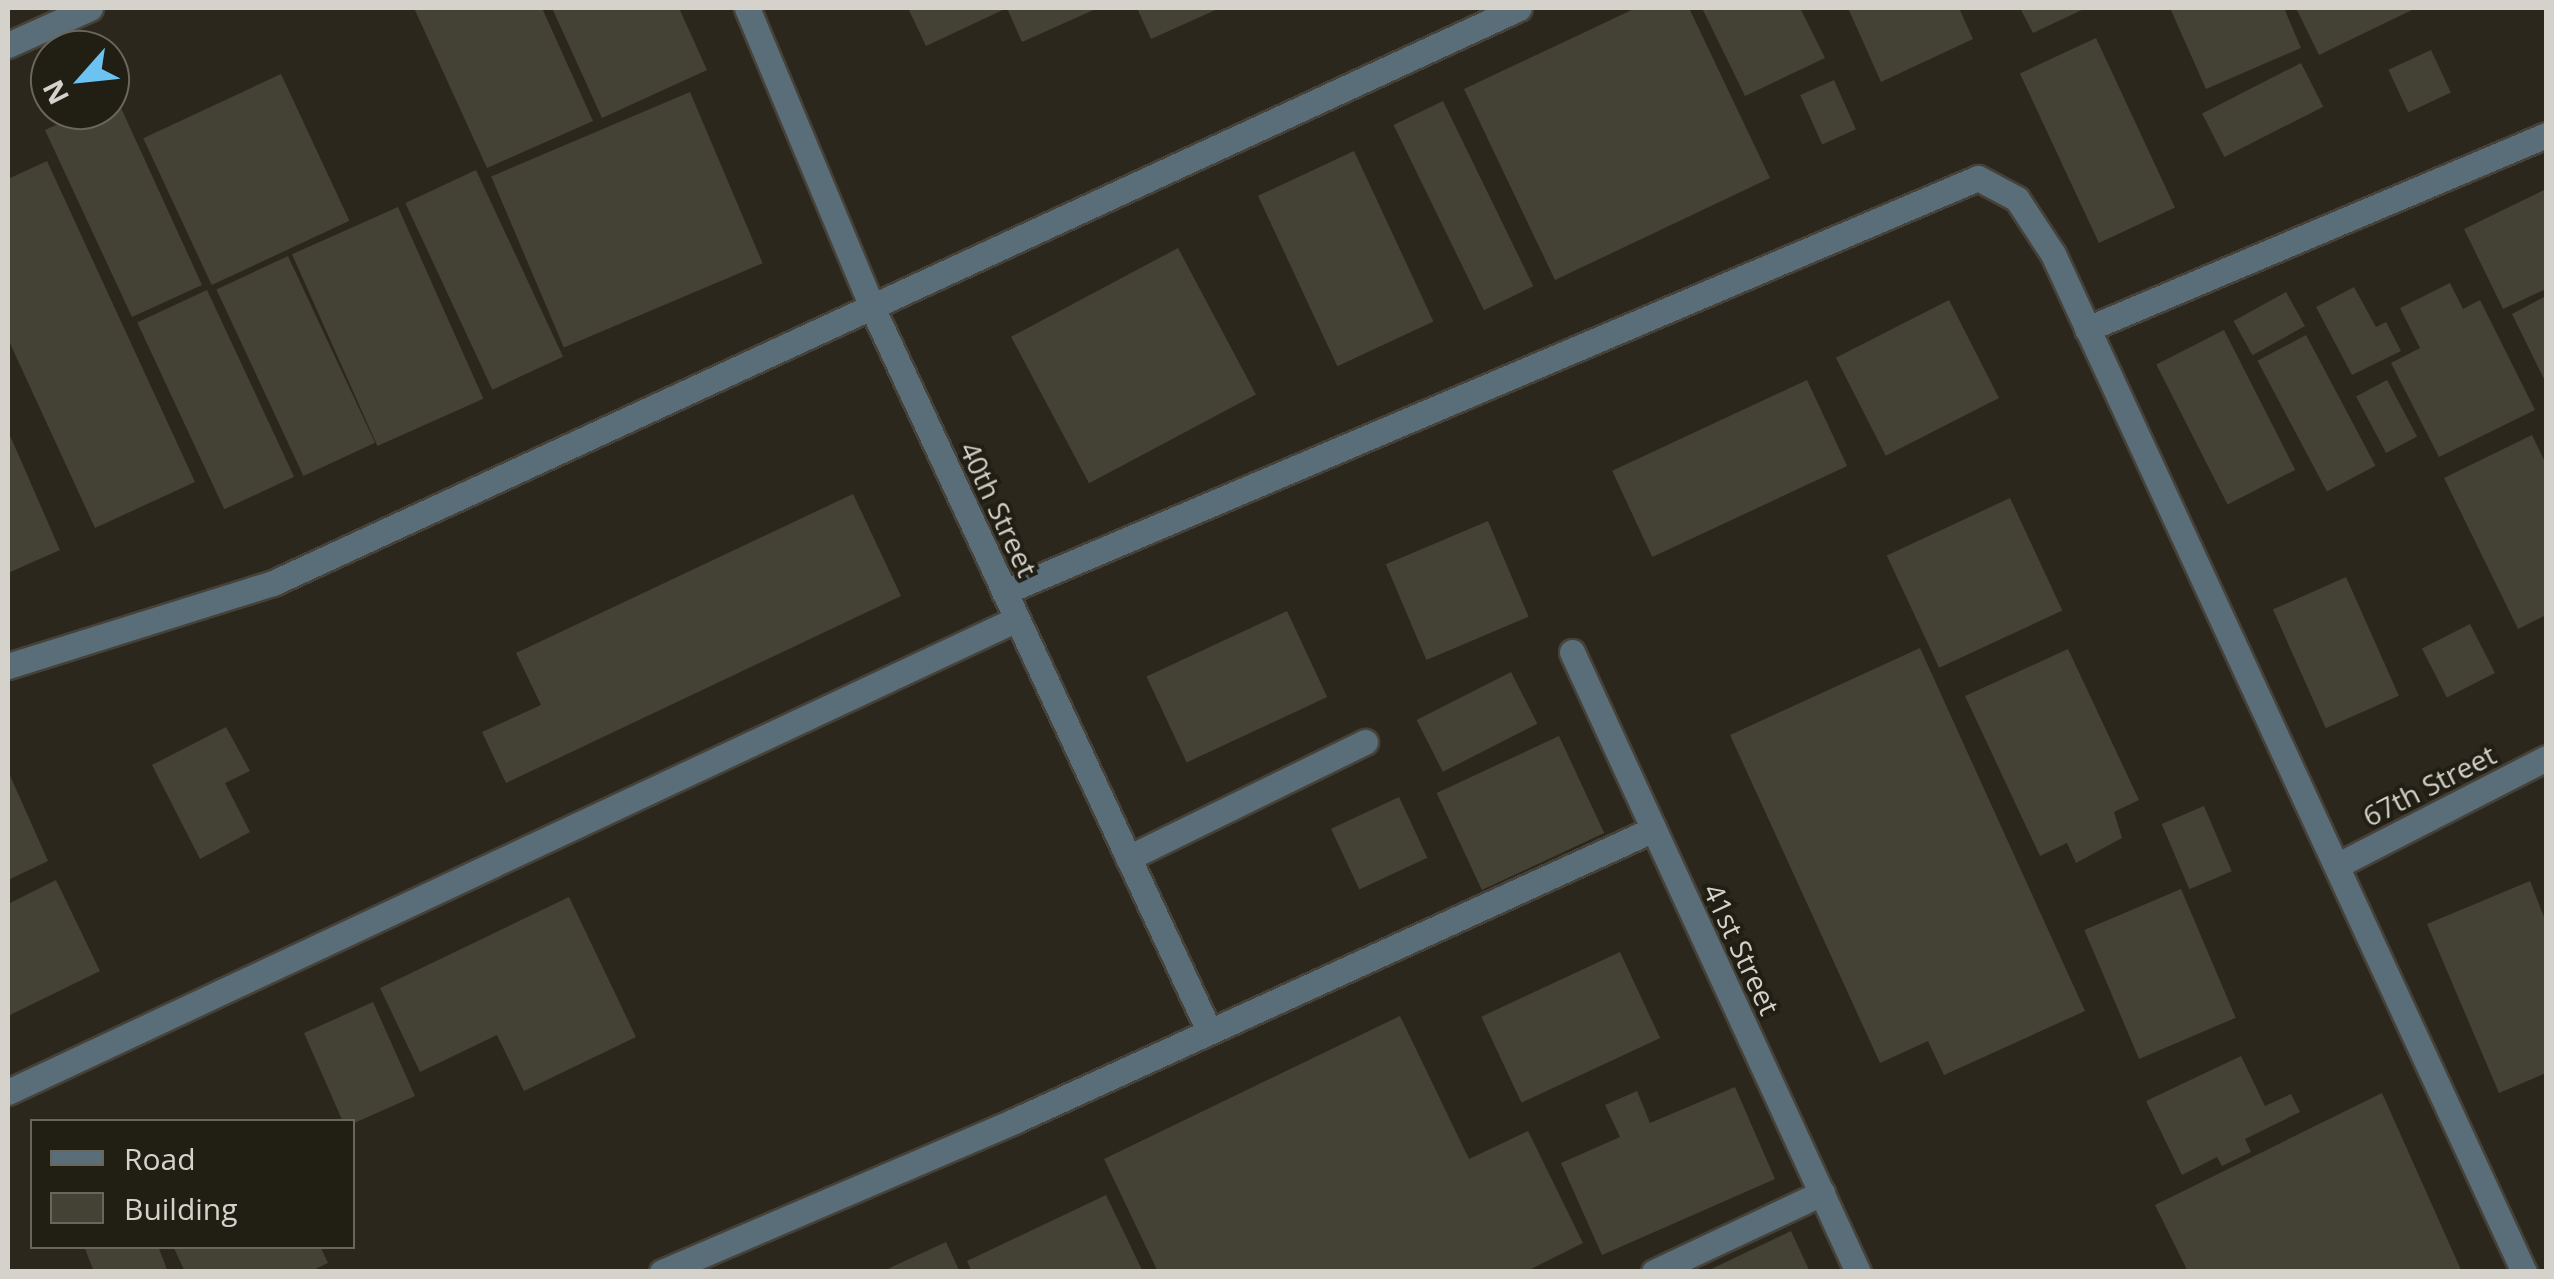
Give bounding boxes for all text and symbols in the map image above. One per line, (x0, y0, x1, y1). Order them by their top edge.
north arrow (30, 30, 130, 130)
text: N (33, 74, 77, 111)
street label: 40th Street (953, 436, 1045, 582)
street label: 67th Street (2357, 737, 2501, 833)
street label: 41st Street (1697, 878, 1787, 1020)
legend (30, 1119, 355, 1249)
text: Road (124, 1138, 196, 1179)
text: Building (124, 1188, 238, 1229)

